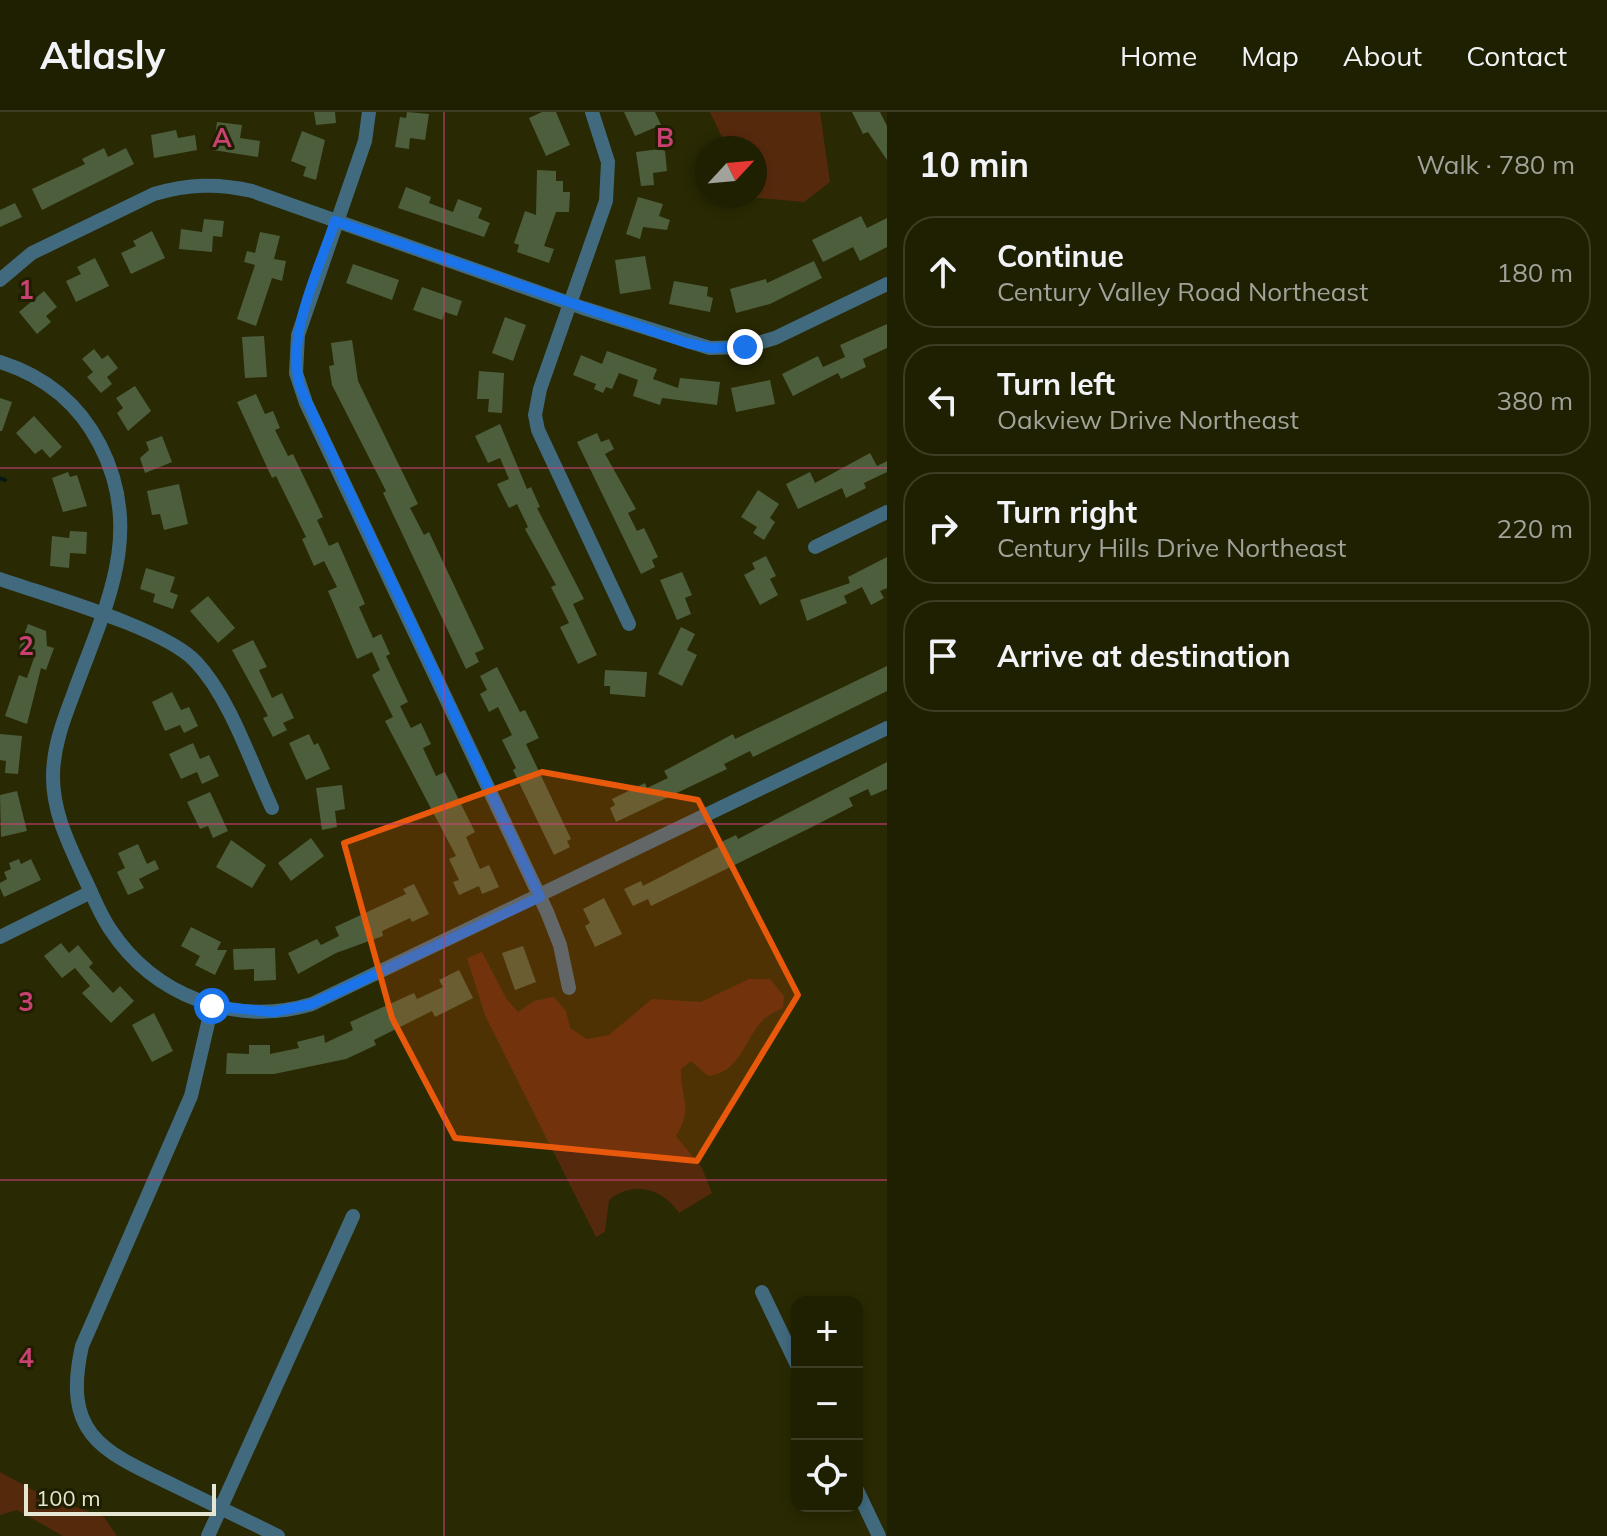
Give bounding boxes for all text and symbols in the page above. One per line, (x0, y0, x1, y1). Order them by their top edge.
text: Atlasly (40, 31, 165, 79)
text: Home (1120, 38, 1197, 73)
text: Map (1241, 38, 1299, 73)
text: About (1343, 38, 1422, 73)
text: Contact (1466, 38, 1567, 73)
text: A (212, 121, 232, 154)
text: B (656, 121, 674, 154)
north arrow (695, 136, 767, 208)
text: 10 min (919, 143, 1029, 186)
text: Walk · 780 m (1416, 148, 1575, 181)
text: Continue (997, 237, 1124, 275)
icon: ahead (921, 250, 965, 294)
text: 180 m (1497, 256, 1573, 289)
text: 1 (18, 273, 34, 306)
text: Century Valley Road Northeast (997, 275, 1368, 308)
route end (727, 329, 763, 365)
text: Turn left (997, 365, 1115, 403)
icon: left (921, 378, 965, 422)
text: 380 m (1497, 384, 1573, 417)
text: Oakview Drive Northeast (997, 403, 1299, 436)
text: Turn right (997, 493, 1137, 531)
icon: right (921, 506, 965, 550)
text: 220 m (1497, 512, 1573, 545)
text: Century Hills Drive Northeast (997, 531, 1346, 564)
text: 2 (18, 629, 34, 662)
icon: arrive (921, 634, 965, 678)
text: Arrive at destination (997, 637, 1291, 675)
text: 3 (18, 985, 34, 1018)
route start (194, 988, 230, 1024)
map controls (791, 1296, 863, 1512)
button: + (791, 1296, 863, 1368)
text: 4 (18, 1341, 34, 1374)
button: − (791, 1368, 863, 1440)
button: locate (791, 1440, 863, 1512)
scale bar (24, 1480, 216, 1516)
text: 100 m (36, 1484, 101, 1512)

